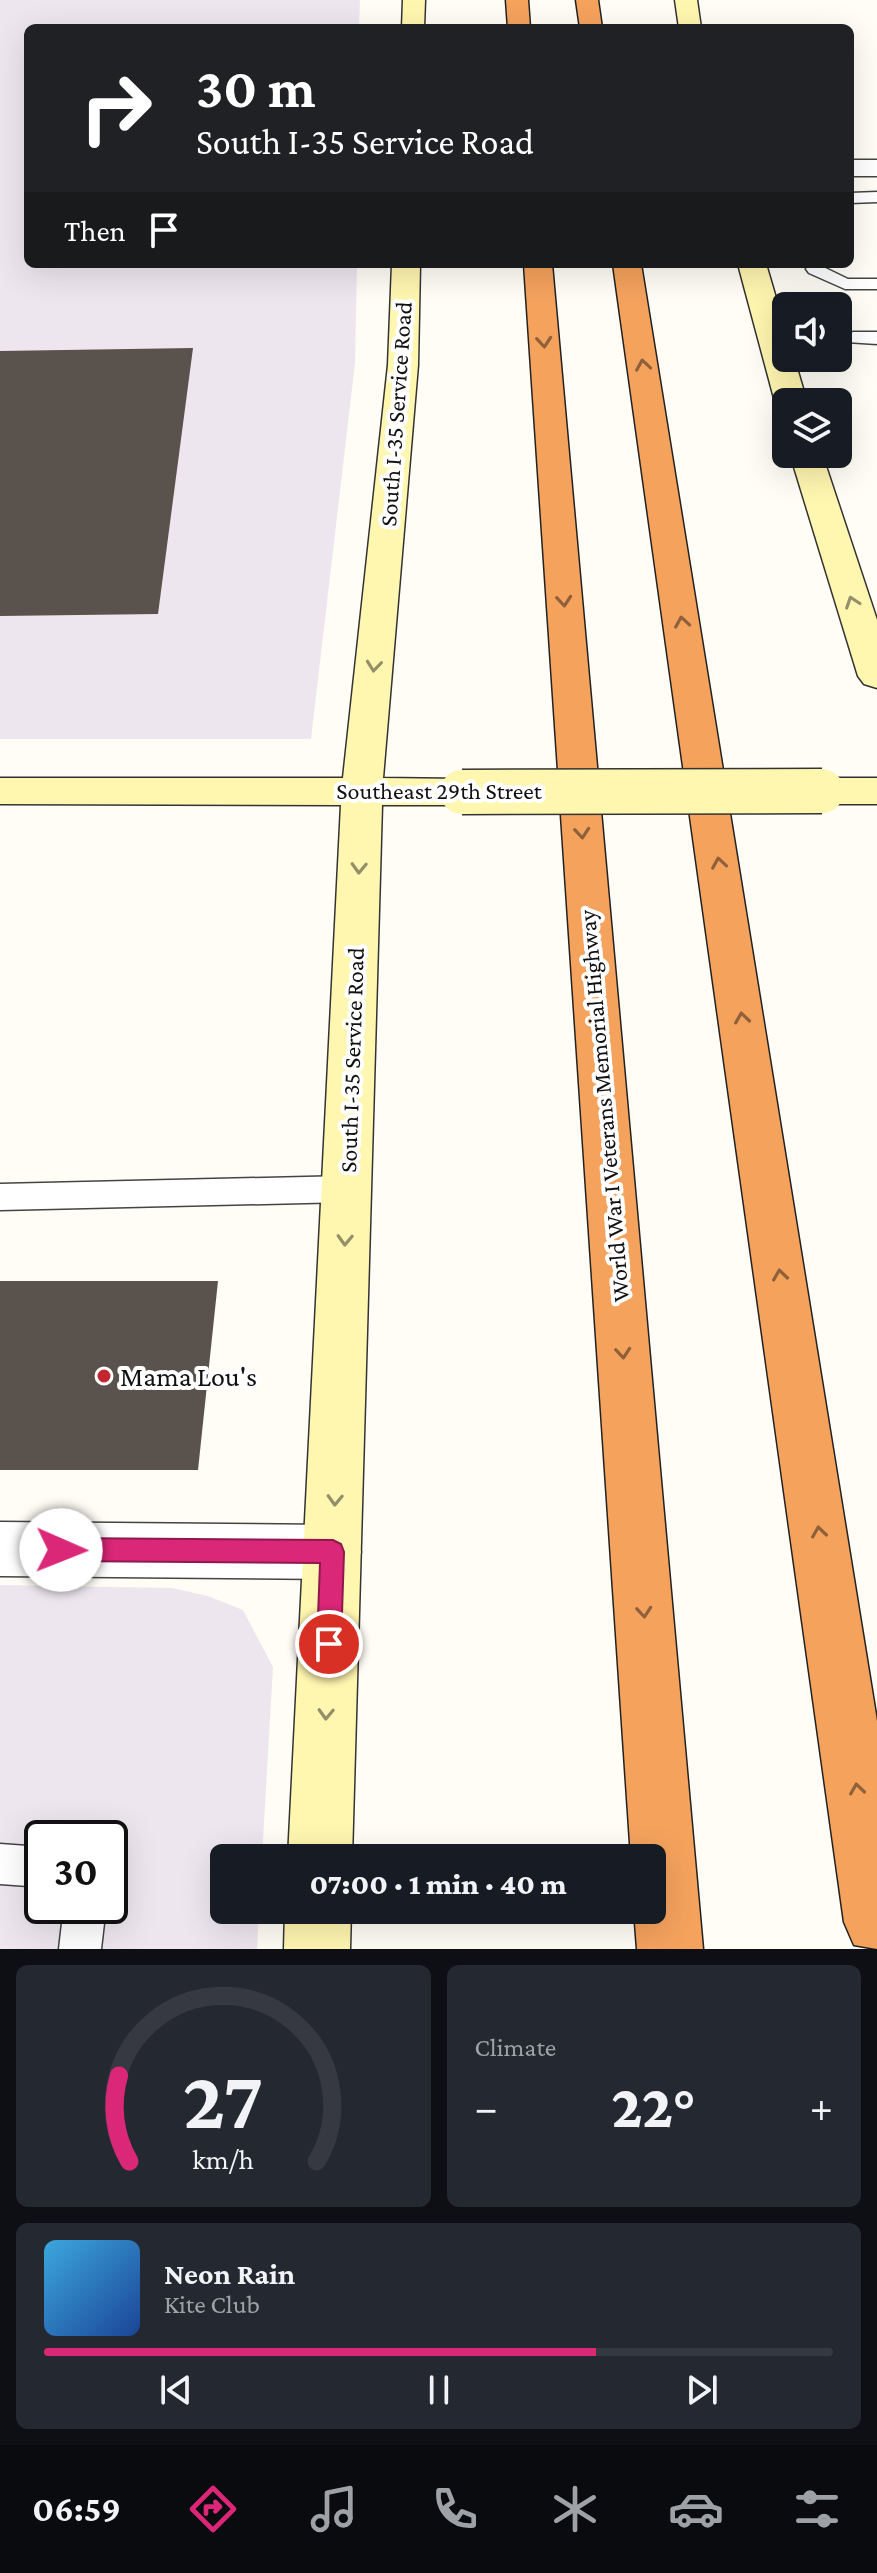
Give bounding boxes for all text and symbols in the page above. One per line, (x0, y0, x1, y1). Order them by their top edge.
icon: right (64, 56, 168, 160)
text: 30 m (196, 57, 316, 119)
text: South I-35 Service Road (196, 122, 534, 162)
icon: arrive (142, 208, 186, 252)
text: Then (64, 214, 126, 247)
map controls (772, 292, 852, 468)
button: sound (772, 292, 852, 372)
street label: South I-35 Service Road (374, 300, 417, 527)
one-way arrow (535, 336, 552, 349)
one-way arrow (635, 359, 652, 372)
button: layers (772, 388, 852, 468)
one-way arrow (555, 595, 572, 608)
one-way arrow (846, 596, 862, 610)
one-way arrow (674, 616, 691, 629)
one-way arrow (366, 660, 383, 673)
street label: Southeast 29th Street (336, 777, 543, 804)
one-way arrow (574, 827, 591, 840)
one-way arrow (711, 856, 728, 870)
one-way arrow (351, 862, 368, 875)
street label: World War I Veterans Memorial Highway (573, 908, 634, 1303)
street label: South I-35 Service Road (334, 947, 369, 1173)
one-way arrow (734, 1011, 751, 1025)
one-way arrow (336, 1234, 353, 1247)
one-way arrow (773, 1268, 790, 1282)
one-way arrow (615, 1347, 632, 1360)
place label: Mama Lou's (120, 1361, 257, 1392)
marker: Mama Lou's (95, 1367, 113, 1385)
one-way arrow (326, 1494, 343, 1507)
position arrow (19, 1508, 103, 1592)
one-way arrow (811, 1525, 828, 1539)
one-way arrow (635, 1606, 652, 1619)
pin (295, 1610, 363, 1678)
icon: arrive (307, 1622, 351, 1666)
one-way arrow (318, 1708, 335, 1721)
one-way arrow (849, 1783, 866, 1796)
speed limit sign: 30 (24, 1820, 128, 1924)
text: 07:00 · 1 min · 40 m (309, 1867, 567, 1900)
text: Climate (475, 2033, 556, 2062)
text: 27 (183, 2053, 264, 2146)
text: 22° (611, 2073, 696, 2140)
text: − (475, 2083, 498, 2131)
text: + (810, 2083, 833, 2131)
text: km/h (192, 2143, 254, 2175)
text: Neon Rain (164, 2257, 295, 2290)
text: Kite Club (164, 2290, 260, 2319)
icon: previous (154, 2368, 198, 2412)
icon: pause (417, 2368, 461, 2412)
icon: next (680, 2368, 724, 2412)
icon: directions (185, 2481, 241, 2537)
icon: music (306, 2481, 362, 2537)
icon: phone (427, 2481, 483, 2537)
icon: climate (547, 2481, 603, 2537)
icon: car (668, 2481, 724, 2537)
icon: filters (789, 2481, 845, 2537)
text: 06:59 (32, 2489, 121, 2529)

